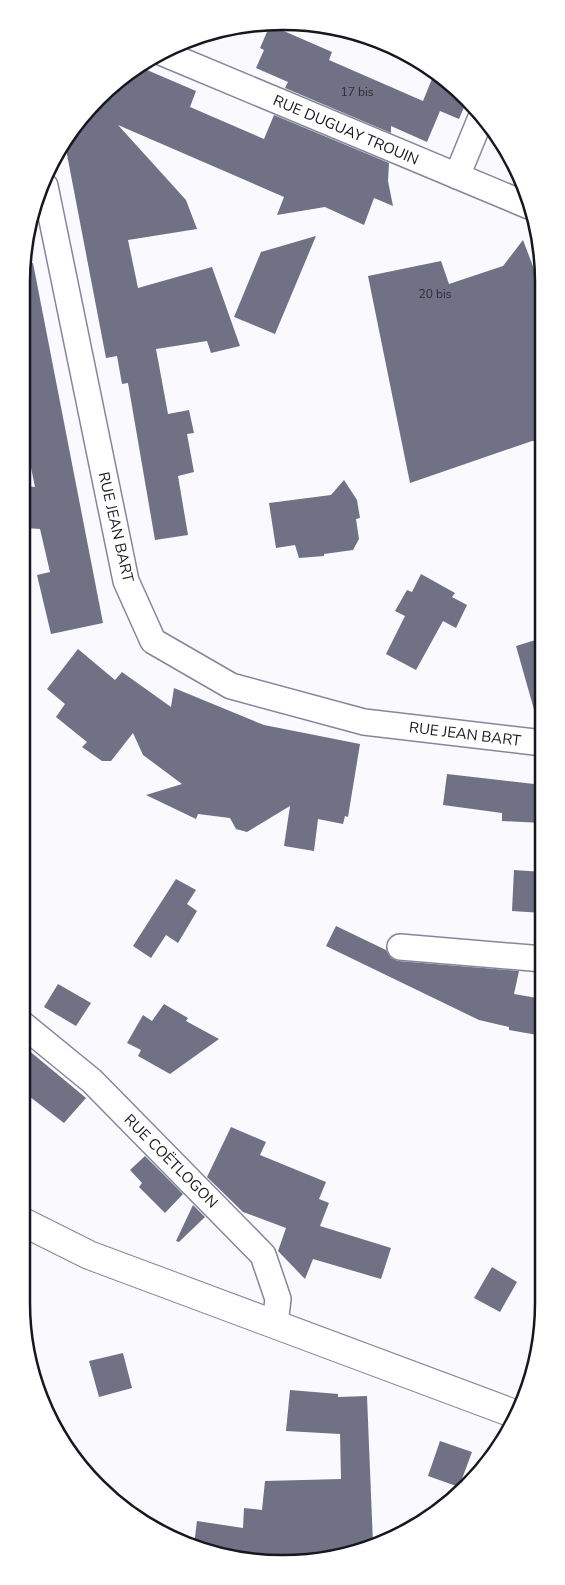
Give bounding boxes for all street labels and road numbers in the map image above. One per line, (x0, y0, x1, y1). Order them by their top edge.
street label: RUE DUGUAY TROUIN (270, 90, 422, 170)
street label: RUE JEAN BART (94, 470, 138, 584)
street label: RUE JEAN BART (408, 717, 522, 751)
street label: RUE COËTLOGON (120, 1110, 222, 1212)

